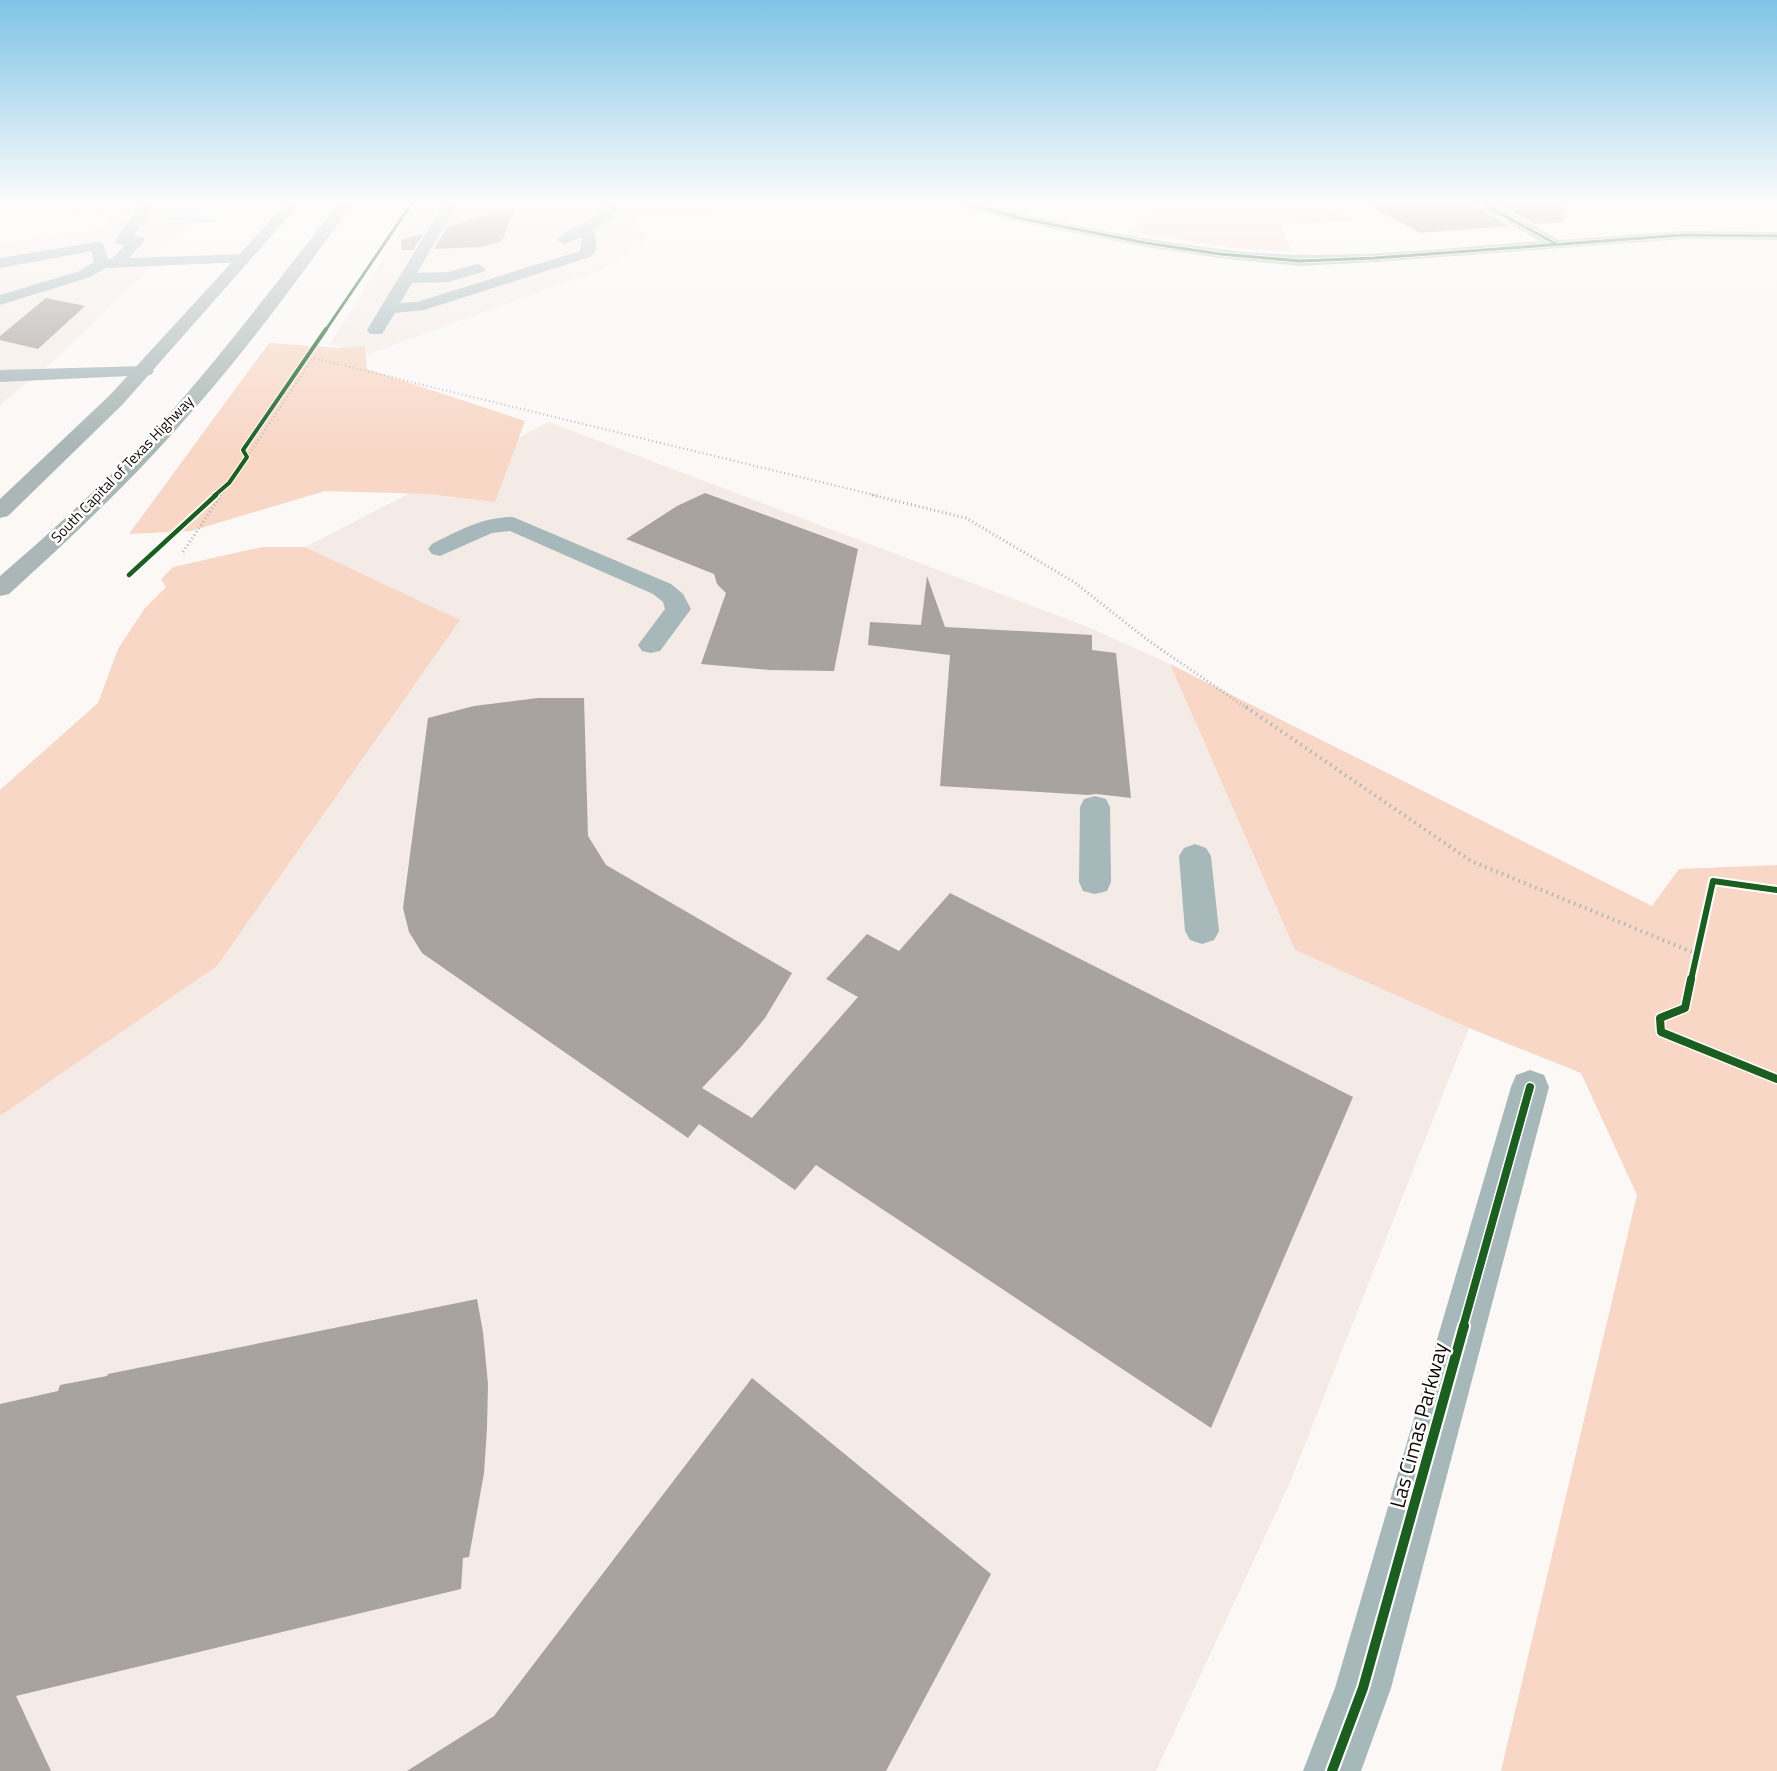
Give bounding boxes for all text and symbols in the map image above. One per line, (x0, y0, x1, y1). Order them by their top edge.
street label: South Capital of Texas Highway (45, 390, 199, 548)
street label: Las Cimas Parkway (1381, 1339, 1455, 1511)

